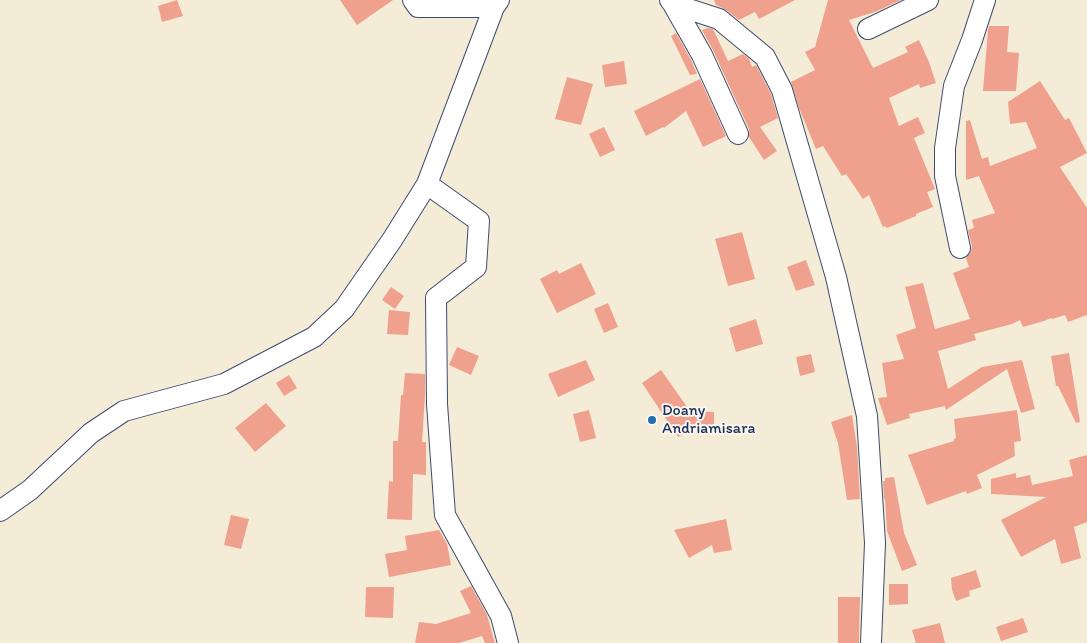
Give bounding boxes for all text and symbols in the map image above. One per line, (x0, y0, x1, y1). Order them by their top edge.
place label: Doany Andriamisara (662, 401, 755, 439)
marker: Doany Andriamisara (646, 414, 658, 426)

